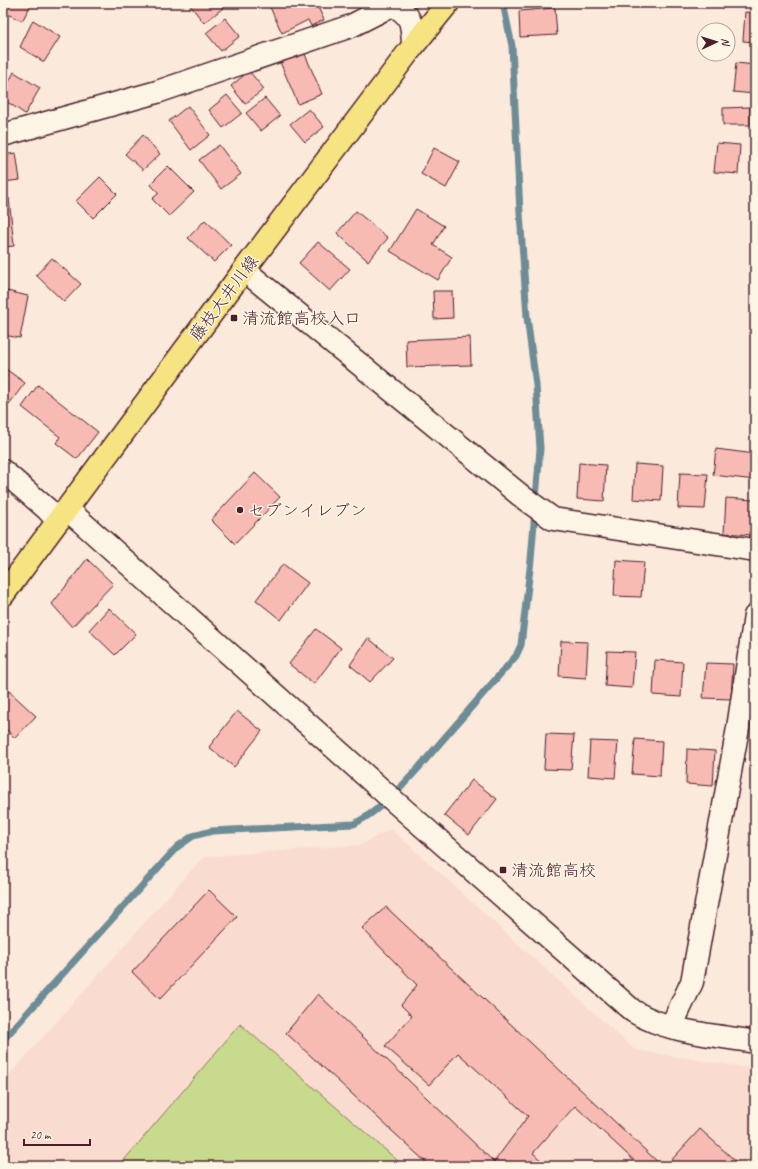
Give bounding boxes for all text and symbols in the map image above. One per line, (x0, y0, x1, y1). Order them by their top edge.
north arrow (696, 22, 736, 62)
text: N (719, 37, 733, 47)
street label: 藤枝大井川線 (185, 251, 263, 345)
place label: 清流館高校入口 (242, 308, 361, 329)
marker: 清流館高校入口 (229, 313, 239, 323)
place label: セブンイレブン (248, 500, 367, 521)
marker: セブンイレブン (235, 505, 245, 515)
place label: 清流館高校 (511, 860, 596, 881)
marker: 清流館高校 (498, 865, 508, 875)
scale bar (24, 1121, 90, 1147)
text: 20 m (30, 1127, 52, 1143)

